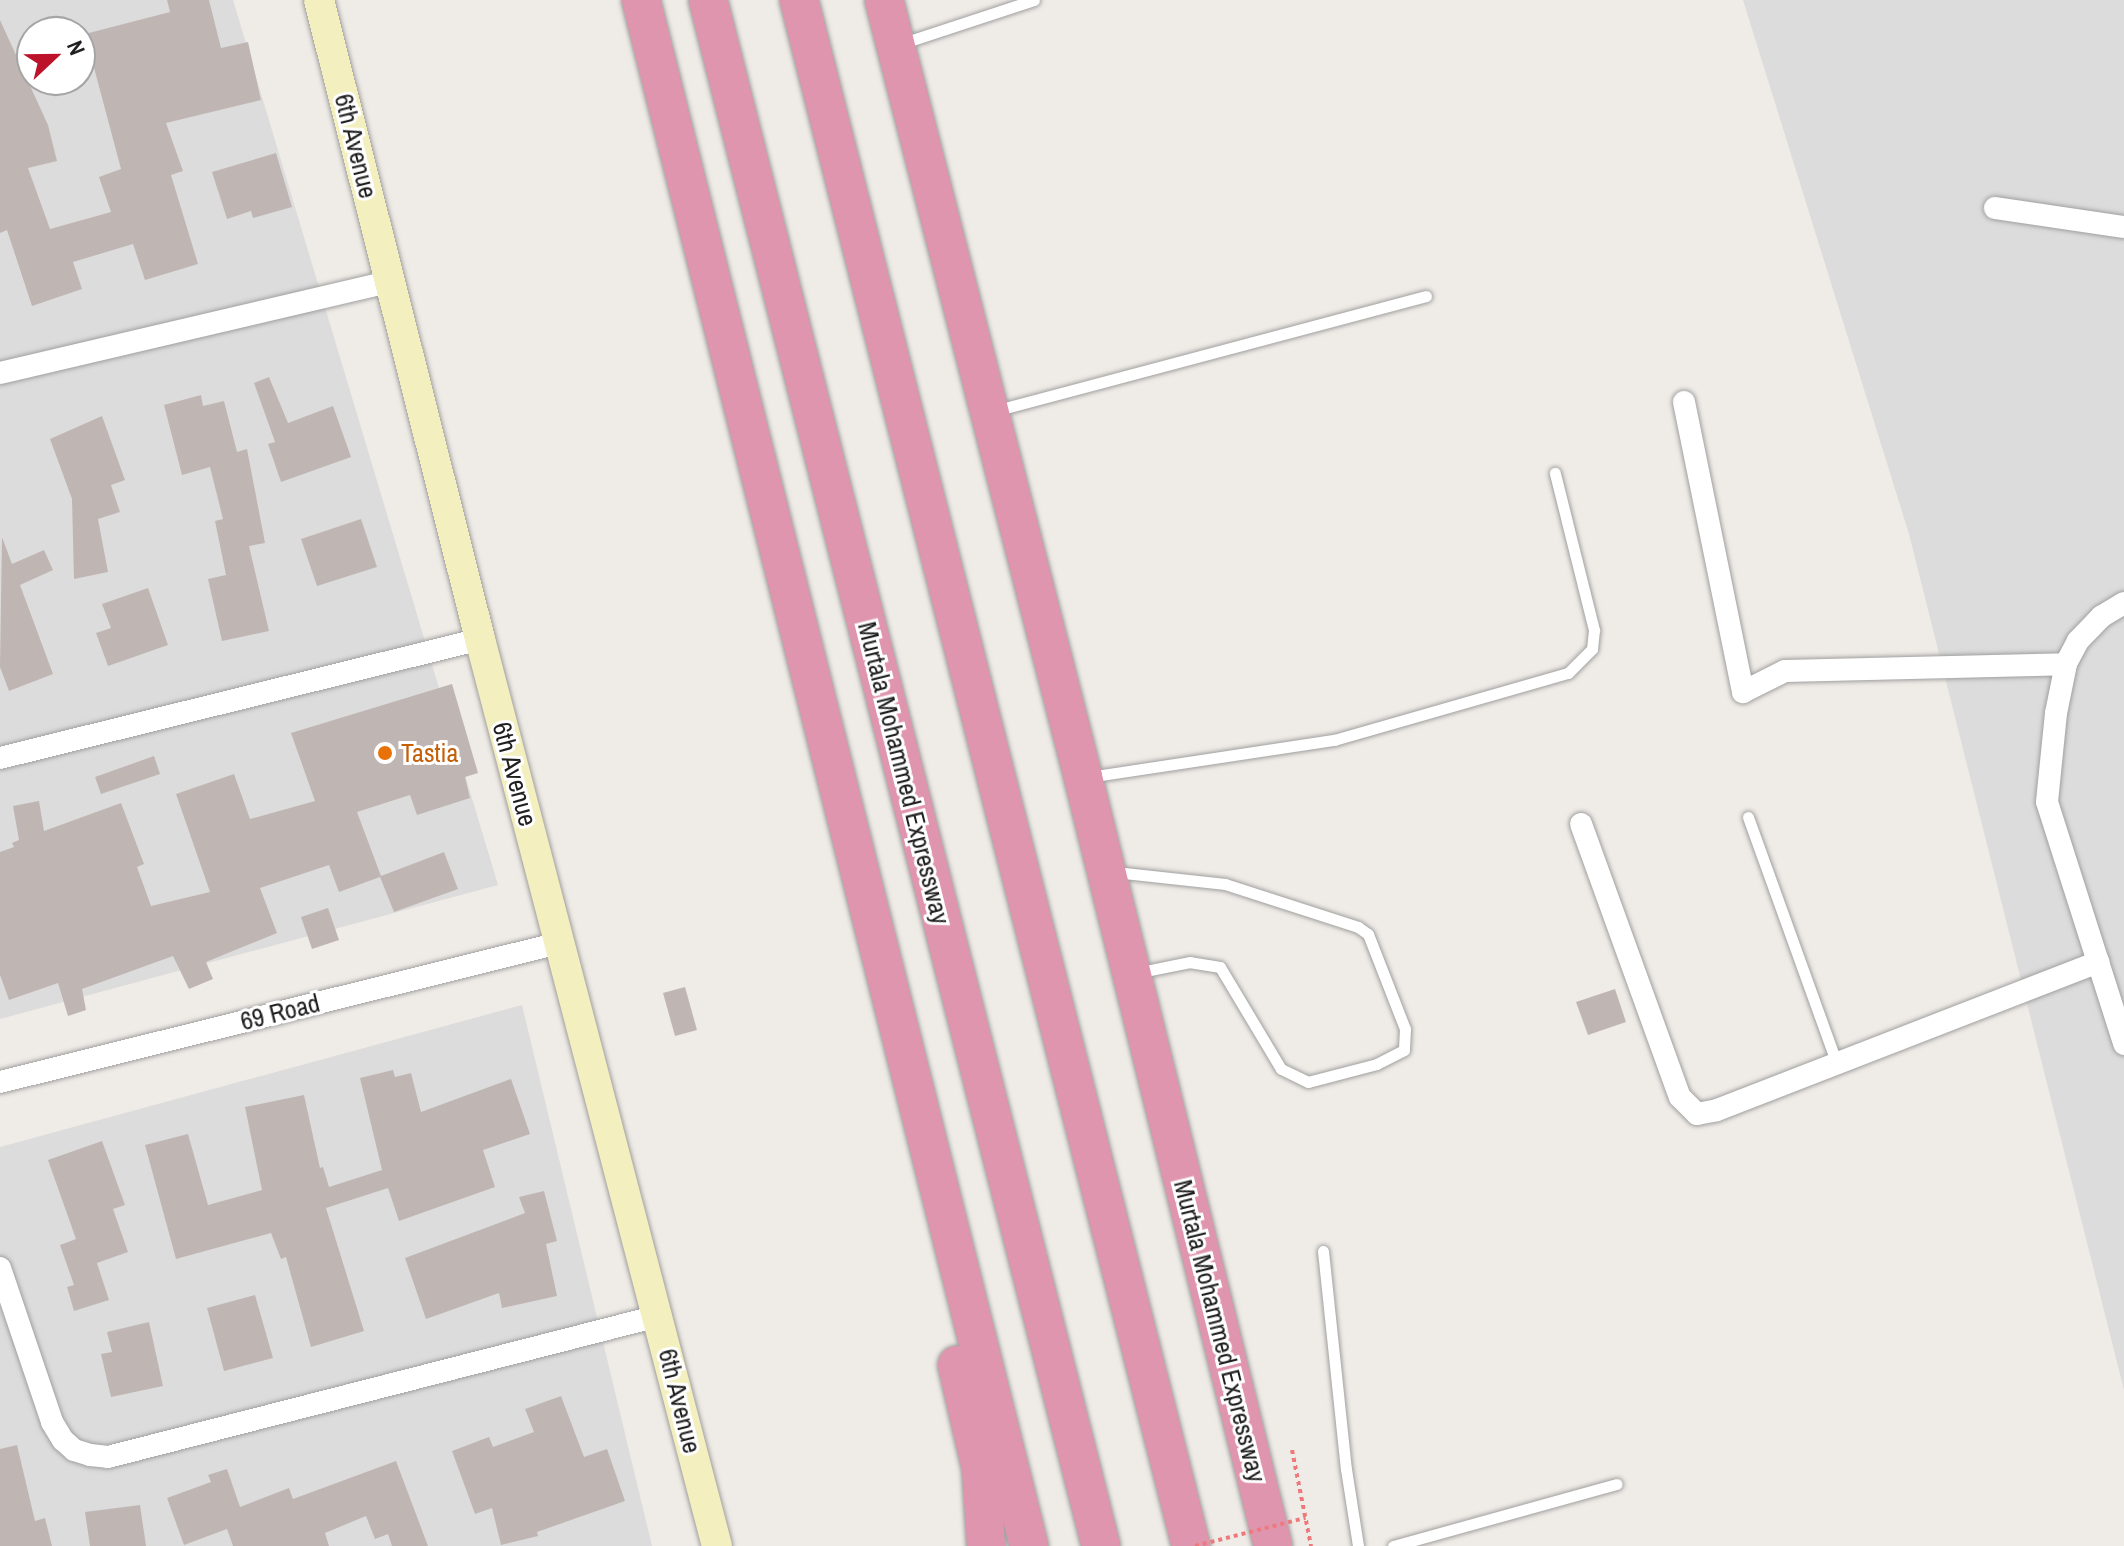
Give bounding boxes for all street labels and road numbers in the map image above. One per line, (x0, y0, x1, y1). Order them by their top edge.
street label: 6th Avenue (328, 90, 384, 202)
street label: Murtala Mohammed Expressway (851, 619, 957, 927)
street label: 6th Avenue (486, 718, 544, 830)
street label: 69 Road (237, 987, 323, 1037)
street label: Murtala Mohammed Expressway (1167, 1177, 1273, 1485)
street label: 6th Avenue (652, 1345, 708, 1457)

